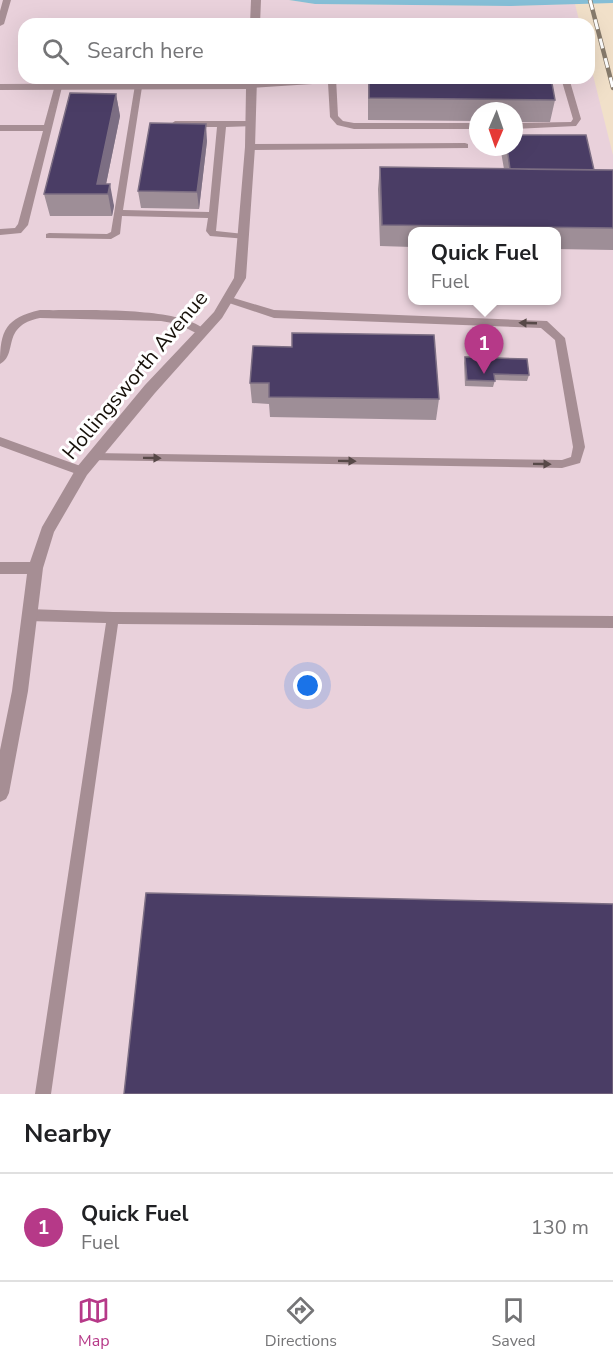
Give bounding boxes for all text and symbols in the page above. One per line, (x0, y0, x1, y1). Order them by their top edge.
search box (18, 18, 595, 84)
icon: search (39, 35, 72, 68)
text: Search here (87, 36, 204, 66)
north arrow (469, 102, 523, 156)
popup (408, 227, 561, 305)
text: Quick Fuel (431, 238, 538, 268)
text: Fuel (431, 268, 469, 295)
street label: Hollingsworth Avenue (56, 285, 214, 465)
one-way arrow (519, 319, 538, 328)
pin: 1 (464, 324, 504, 374)
one-way arrow (142, 453, 161, 463)
one-way arrow (337, 456, 356, 466)
one-way arrow (532, 459, 551, 469)
your location (293, 671, 322, 700)
text: Nearby (24, 1116, 111, 1151)
text: Quick Fuel (81, 1199, 189, 1229)
text: 1 (38, 1214, 50, 1241)
text: 130 m (531, 1214, 589, 1241)
text: Fuel (81, 1229, 120, 1256)
tab: Map (77, 1294, 110, 1352)
tab: Directions (265, 1294, 337, 1352)
tab: Saved (492, 1294, 536, 1352)

